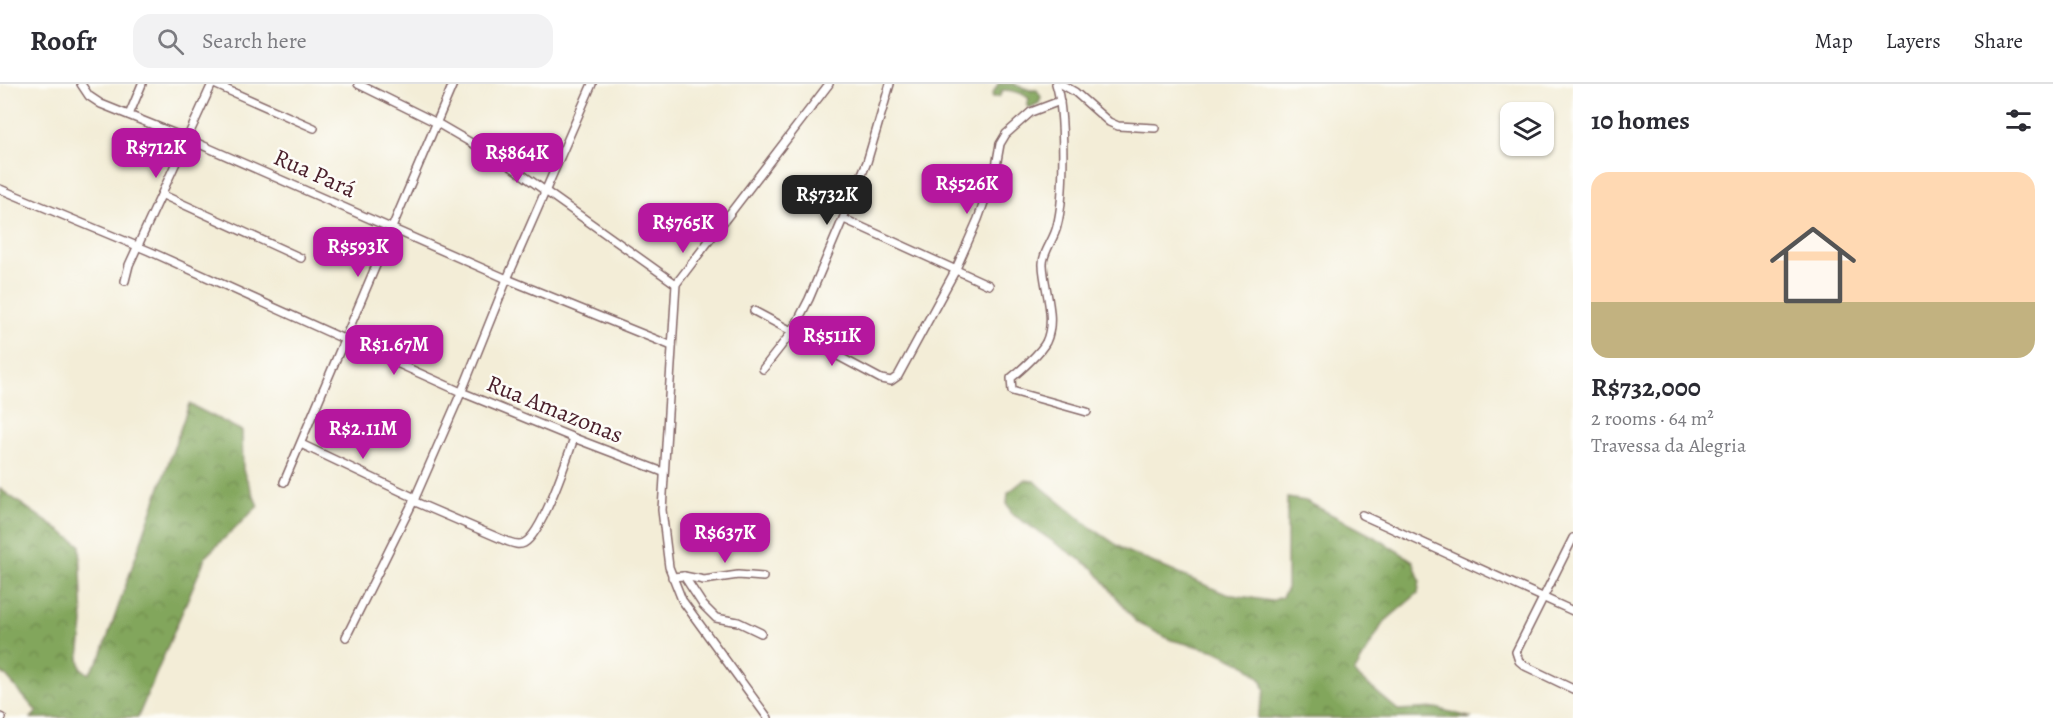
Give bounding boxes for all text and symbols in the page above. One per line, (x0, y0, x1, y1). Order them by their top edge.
search box (133, 14, 553, 68)
text: Roofr (30, 22, 97, 60)
icon: search (154, 25, 187, 58)
text: Search here (202, 26, 307, 56)
text: Map (1814, 27, 1853, 55)
text: Layers (1886, 27, 1941, 55)
text: Share (1974, 27, 2023, 55)
map controls (1500, 102, 1554, 156)
button: layers (1500, 102, 1554, 156)
text: 10 homes (1591, 103, 1690, 138)
icon: filters (2002, 104, 2035, 137)
pin: R$712K (107, 128, 205, 179)
pin: R$864K (468, 133, 566, 184)
text: R$712K (126, 134, 186, 161)
text: R$864K (485, 139, 549, 166)
street label: Rua Pará (269, 141, 362, 206)
pin: R$526K (918, 164, 1016, 215)
text: R$526K (936, 170, 998, 197)
pin: R$732K (778, 175, 876, 226)
text: R$732K (796, 181, 858, 208)
pin: R$765K (634, 203, 732, 254)
text: R$765K (652, 209, 714, 236)
icon: home (1759, 211, 1867, 319)
pin: R$593K (309, 227, 407, 278)
text: R$593K (327, 233, 389, 260)
pin: R$511K (783, 316, 881, 367)
text: R$511K (803, 322, 861, 349)
pin: R$1.67M (339, 325, 449, 376)
text: R$1.67M (359, 331, 429, 358)
street label: Rua Amazonas (482, 367, 628, 451)
text: R$732,000 (1591, 370, 1701, 405)
text: 2 rooms · 64 m² (1591, 405, 1714, 432)
pin: R$2.11M (308, 409, 418, 460)
text: R$2.11M (329, 415, 397, 442)
text: Travessa da Alegria (1591, 432, 1746, 459)
pin: R$637K (676, 513, 774, 564)
text: R$637K (694, 519, 756, 546)

